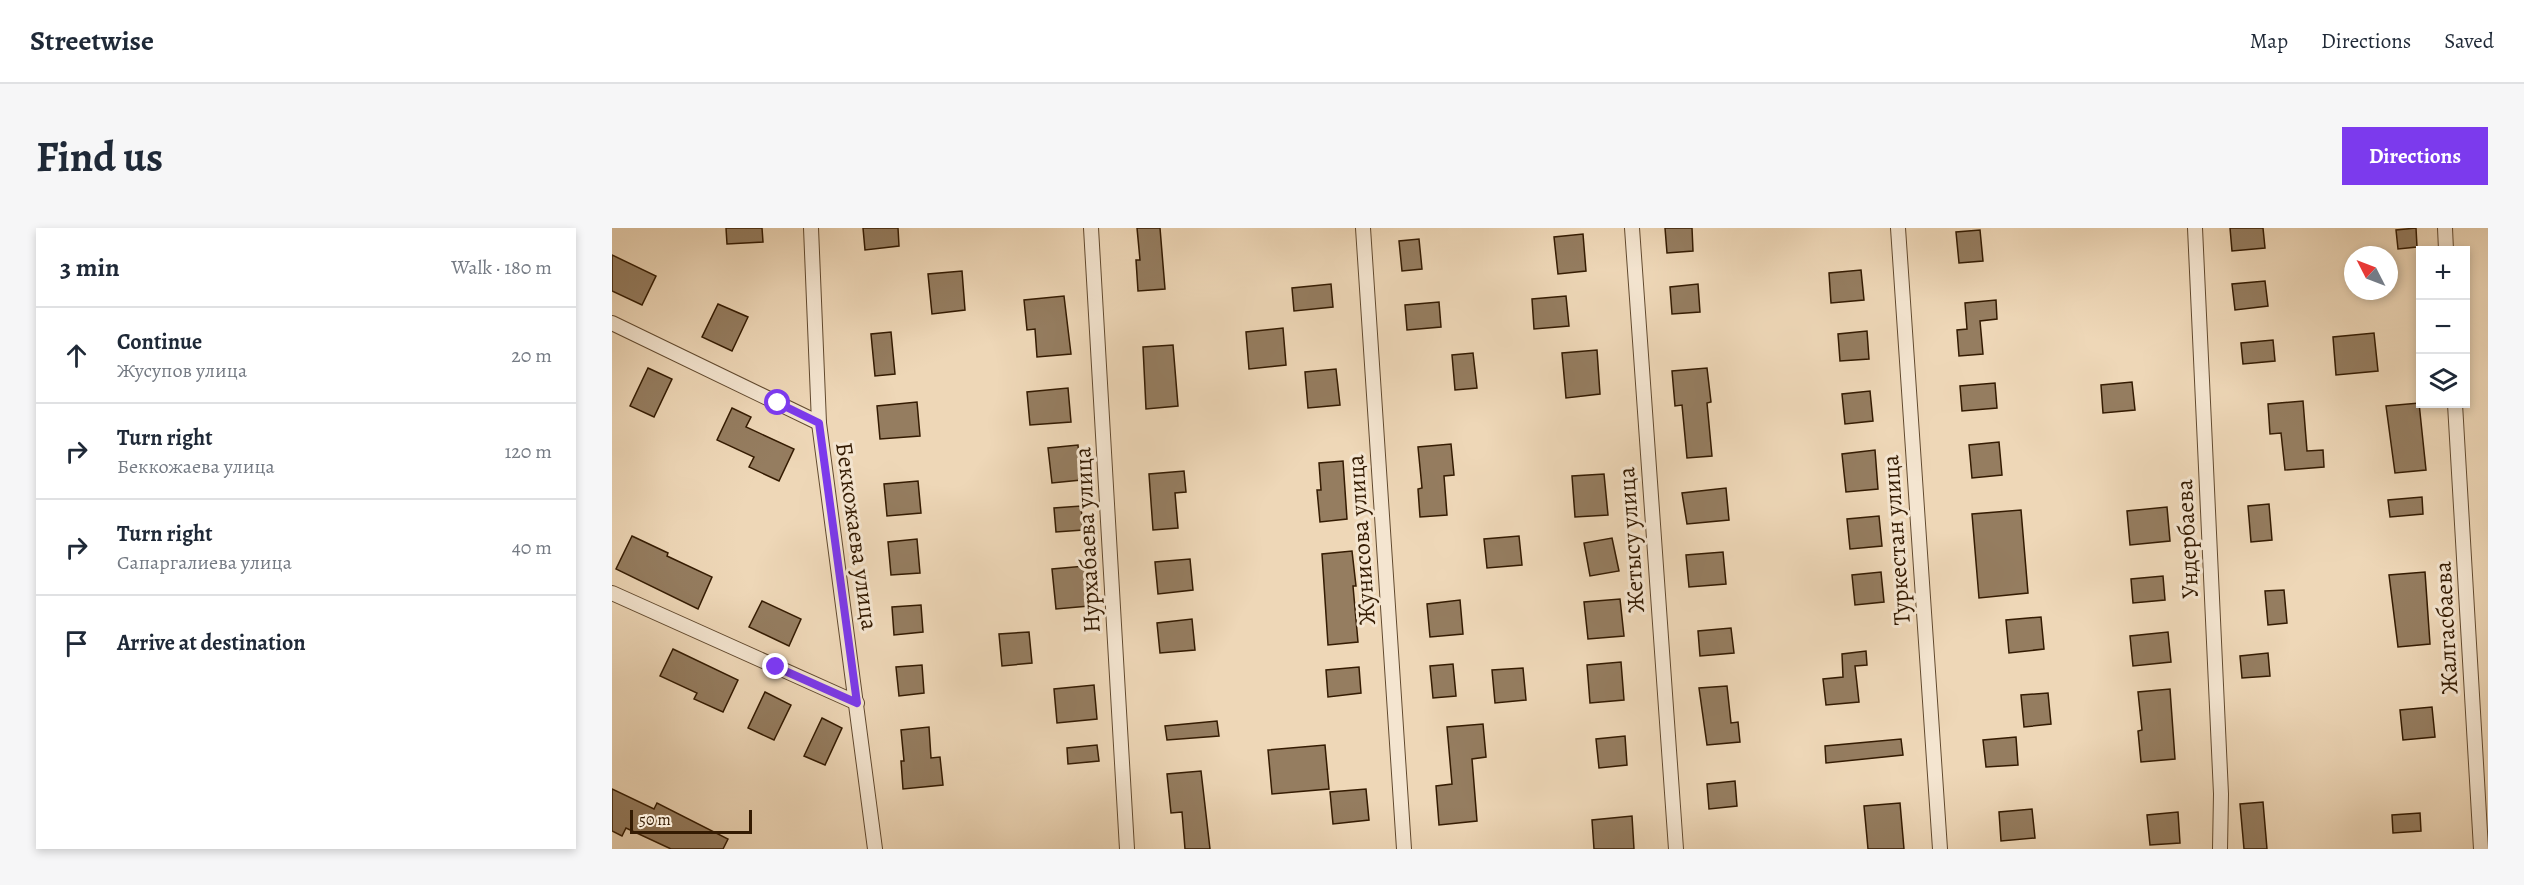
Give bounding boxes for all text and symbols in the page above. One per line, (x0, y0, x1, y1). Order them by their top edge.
text: Streetwise (30, 22, 154, 60)
text: Map (2250, 27, 2288, 55)
text: Directions (2321, 27, 2411, 55)
text: Saved (2444, 27, 2494, 55)
button: Directions (2342, 127, 2488, 185)
text: Find us (36, 128, 163, 185)
north arrow (2344, 246, 2398, 300)
map controls (2416, 246, 2470, 408)
button: + (2416, 246, 2470, 300)
text: 3 min (60, 250, 120, 285)
text: Walk · 180 m (451, 254, 552, 281)
button: − (2416, 300, 2470, 354)
text: Continue (117, 327, 202, 357)
icon: ahead (60, 339, 93, 372)
text: 20 m (511, 342, 552, 369)
button: layers (2416, 354, 2470, 408)
text: Жусупов улица (117, 357, 247, 384)
route start (764, 389, 790, 415)
text: Turn right (117, 423, 213, 453)
icon: right (60, 435, 93, 468)
text: 120 m (504, 438, 552, 465)
street label: Беккожаева улица (828, 440, 886, 632)
street label: Нурхабаева улица (1066, 446, 1108, 634)
text: Беккожаева улица (117, 453, 275, 480)
street label: Жунисова улица (1339, 454, 1383, 626)
street label: Туркестан улица (1874, 454, 1918, 626)
street label: Жетысу улица (1610, 466, 1652, 614)
street label: Ундербаева (2168, 479, 2206, 599)
text: Turn right (117, 519, 213, 549)
icon: right (60, 531, 93, 564)
text: 40 m (512, 534, 552, 561)
text: Сапаргалиева улица (117, 549, 292, 576)
street label: Жалгасбаева (2427, 561, 2465, 695)
icon: arrive (60, 627, 93, 660)
text: Arrive at destination (117, 628, 306, 658)
route end (762, 653, 788, 679)
scale bar (630, 807, 752, 834)
text: 50 m (639, 809, 671, 831)

